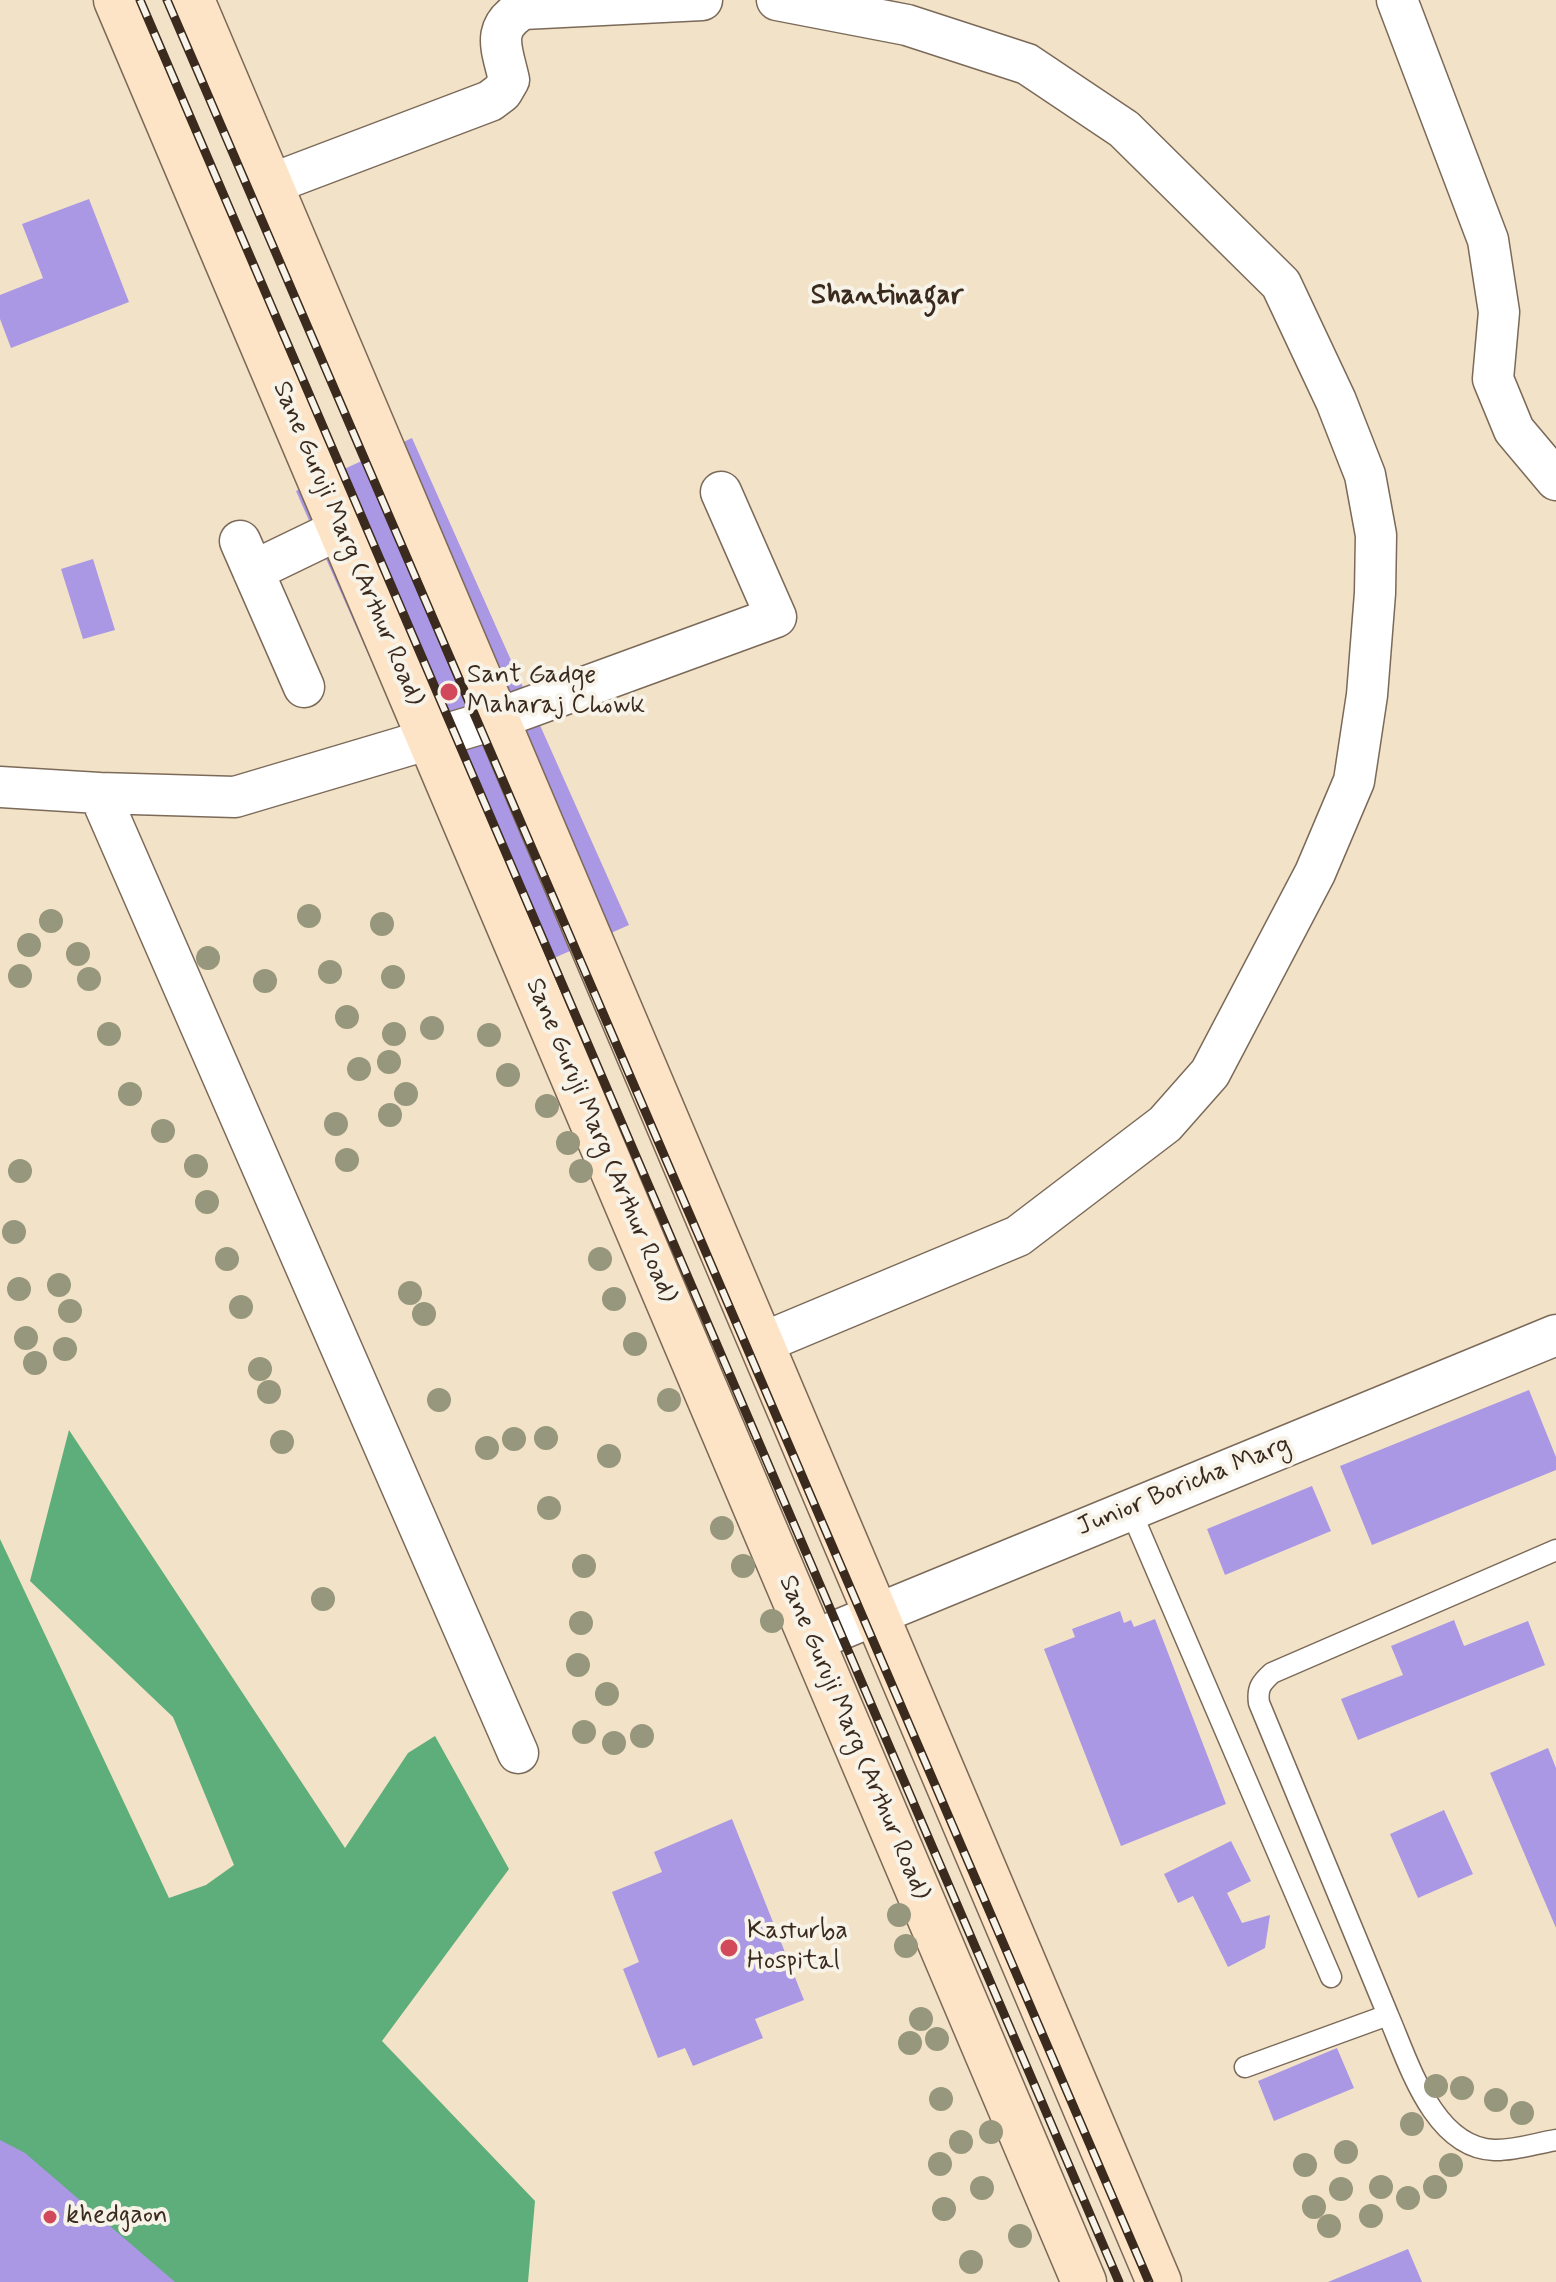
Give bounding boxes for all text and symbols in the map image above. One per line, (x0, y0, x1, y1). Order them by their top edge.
district label: Shantinagar (811, 280, 963, 314)
street label: Sane Guruji Marg (Arthur Road) (264, 377, 430, 711)
place label: Sant Gadge Maharaj Chowk (467, 661, 645, 722)
marker: Sant Gadge Maharaj Chowk (438, 681, 460, 703)
street label: Sane Guruji Marg (Arthur Road) (517, 974, 683, 1308)
street label: Junior Boricha Marg (1073, 1430, 1295, 1544)
street label: Sane Guruji Marg (Arthur Road) (770, 1571, 936, 1905)
place label: Kasturba Hospital (747, 1917, 848, 1978)
marker: Kasturba Hospital (718, 1937, 740, 1959)
place label: khedgaon (66, 2201, 168, 2233)
marker: khedgaon (41, 2208, 59, 2226)

